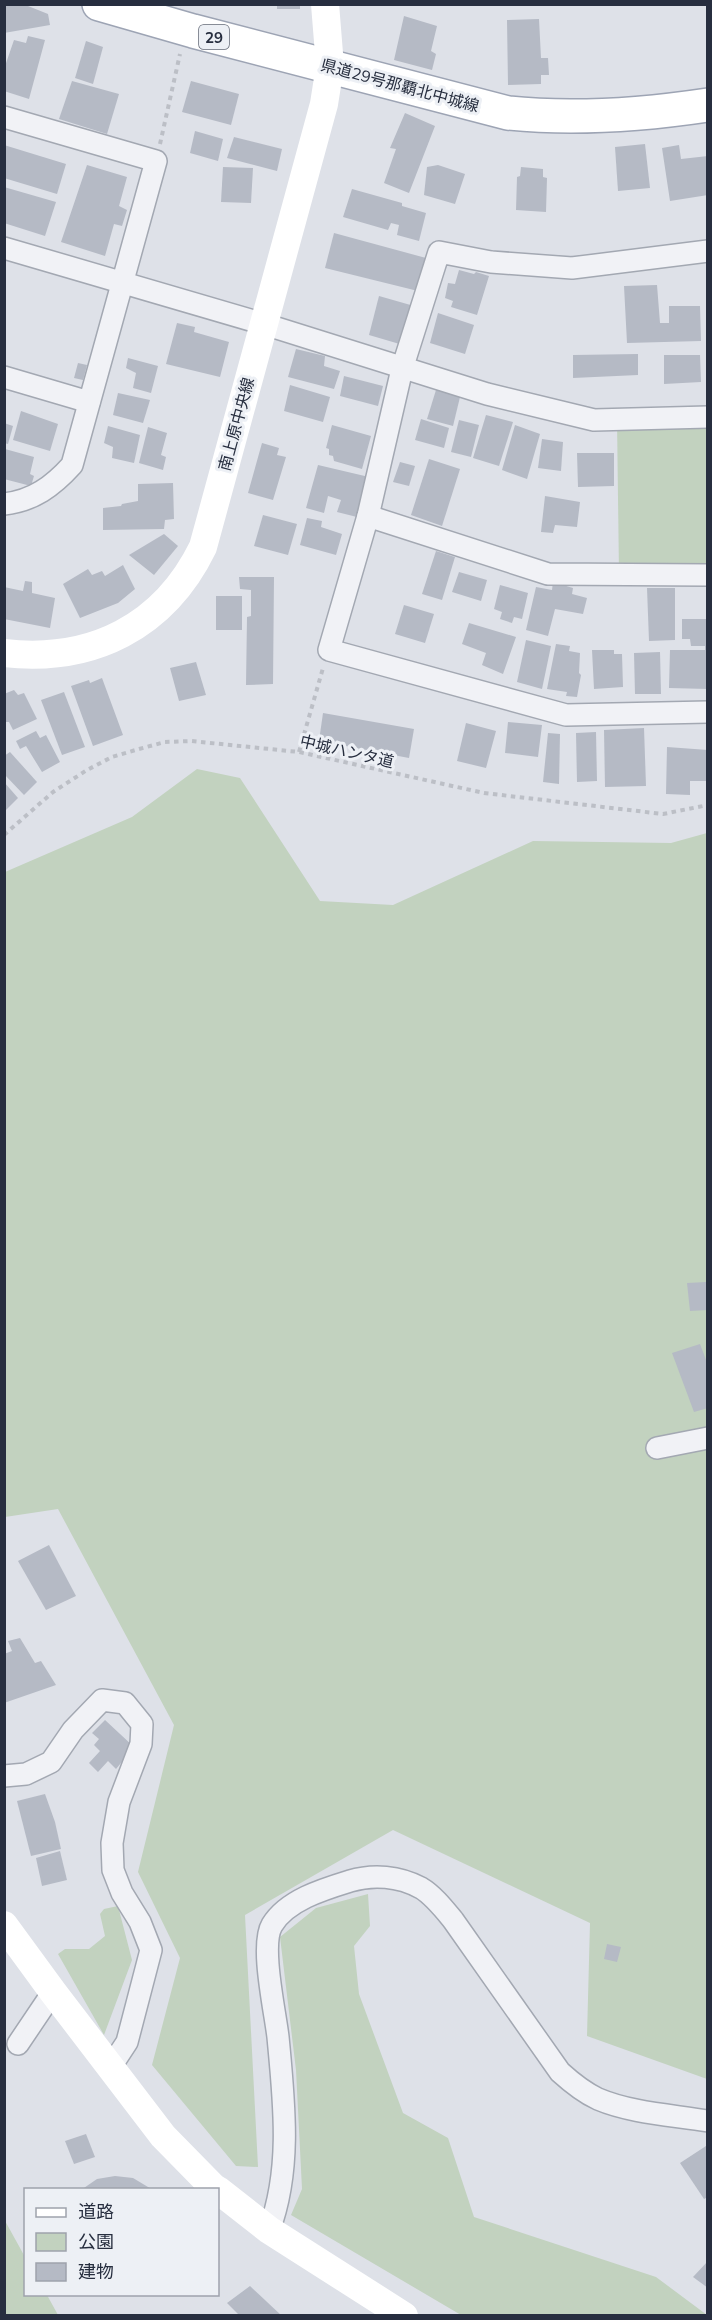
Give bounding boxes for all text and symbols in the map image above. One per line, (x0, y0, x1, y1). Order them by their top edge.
road number: 29 (199, 25, 229, 49)
street label: 県道29号那覇北中城線 (319, 54, 481, 116)
street label: 南上原中央線 (214, 375, 258, 473)
street label: 中城ハンタ道 (298, 730, 396, 772)
legend (24, 2188, 219, 2296)
text: 道路 (78, 2200, 114, 2223)
text: 公園 (78, 2230, 114, 2253)
text: 建物 (78, 2260, 114, 2283)

